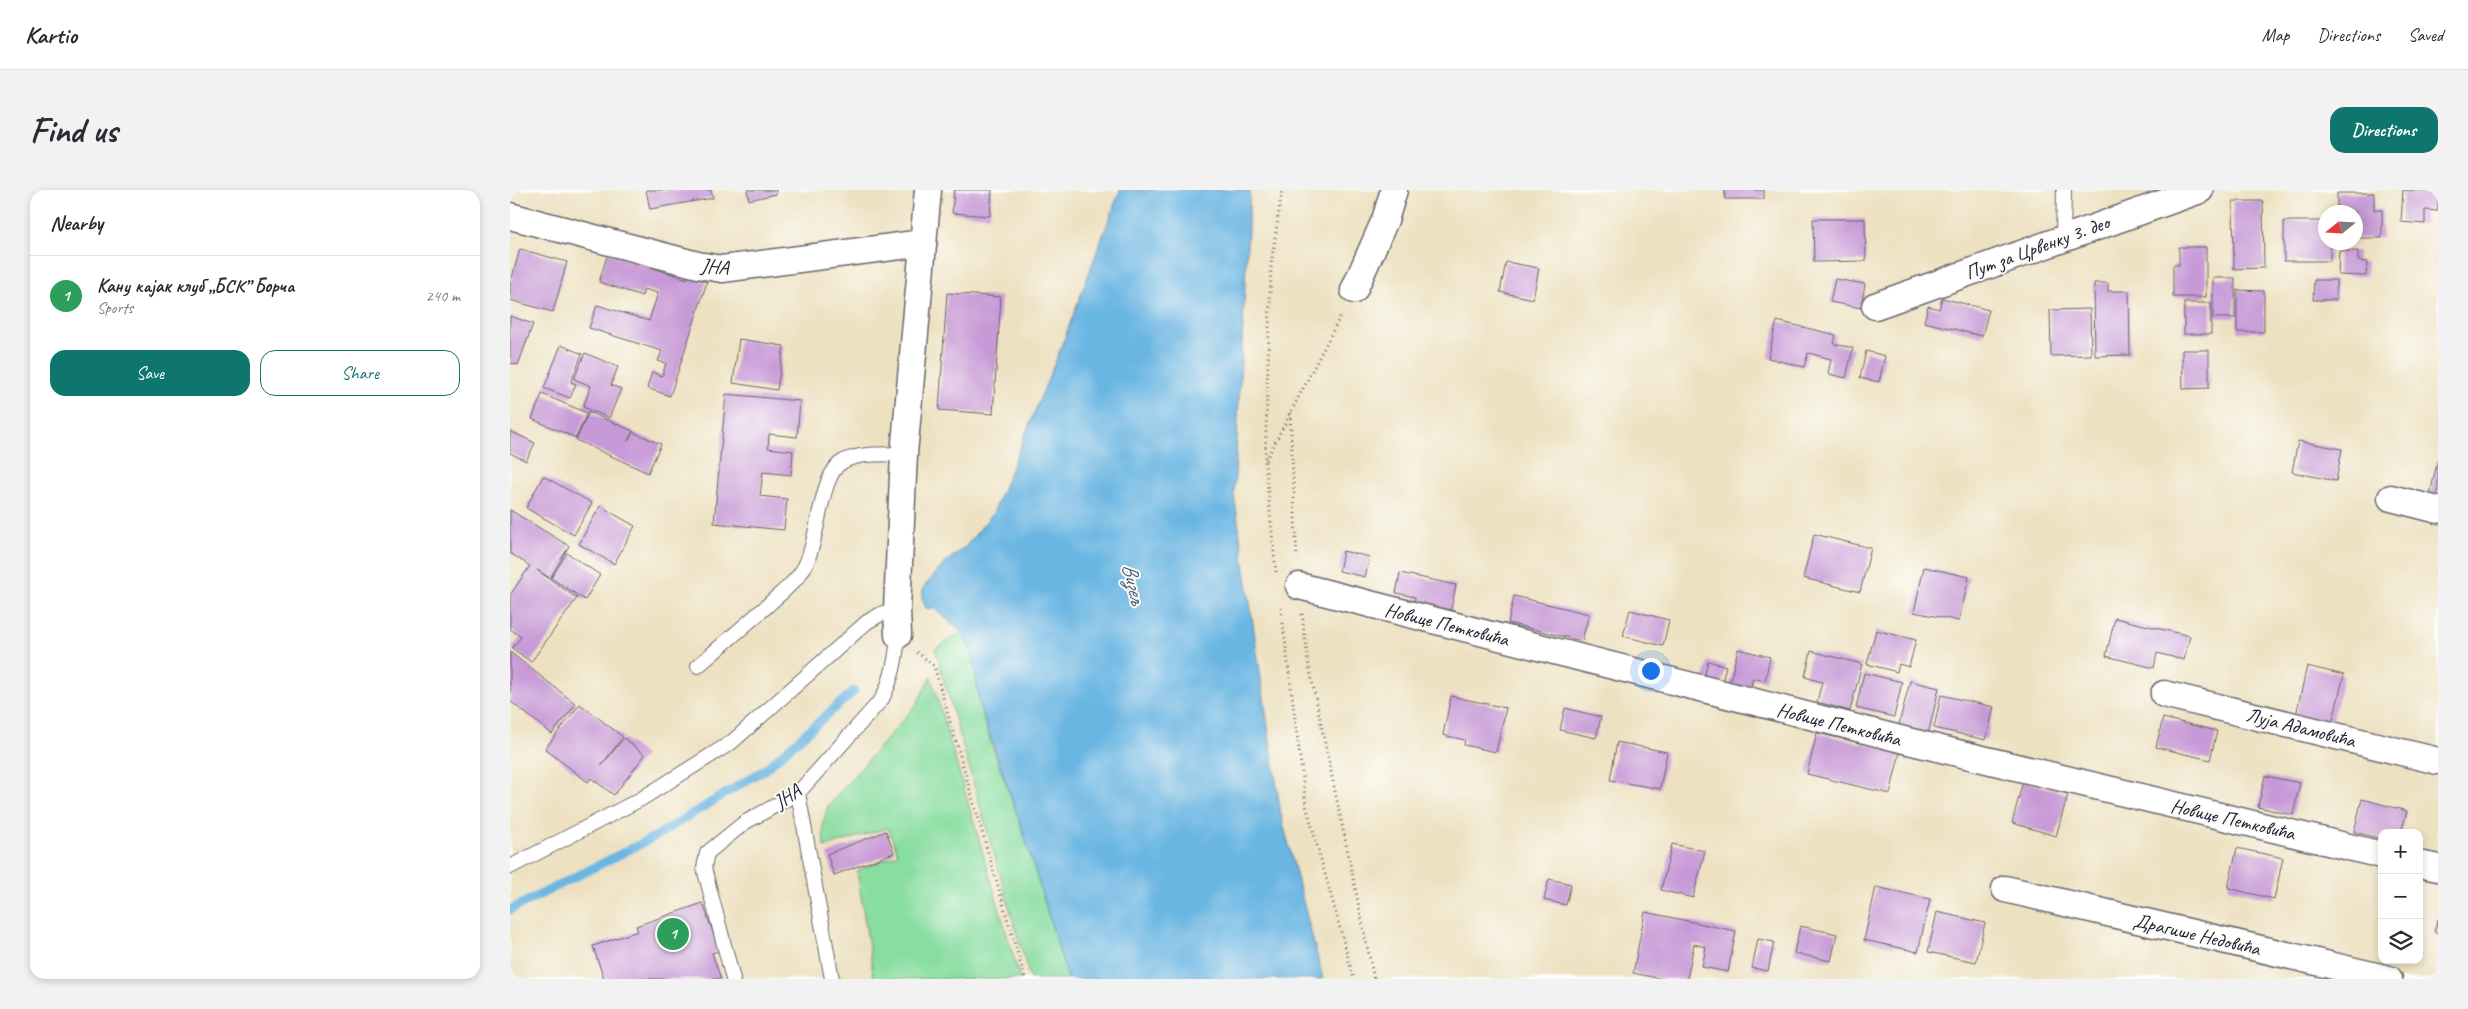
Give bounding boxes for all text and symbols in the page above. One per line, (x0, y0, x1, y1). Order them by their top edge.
text: Kartio (25, 20, 77, 50)
text: Map (2262, 24, 2289, 46)
text: Directions (2317, 24, 2380, 46)
text: Saved (2408, 24, 2443, 46)
button: Directions (2330, 107, 2438, 153)
text: Find us (30, 108, 117, 153)
north arrow (2318, 205, 2363, 250)
street label: Пут за Црвенку 3. део (1962, 209, 2114, 285)
text: Nearby (50, 210, 103, 236)
street label: ЈНА (699, 253, 731, 280)
text: Кану кајак клуб „БСК” Борча (97, 274, 294, 298)
text: 1 (62, 286, 70, 306)
text: 240 m (426, 286, 460, 306)
text: Sports (97, 298, 133, 318)
button: Save (50, 350, 250, 396)
button: Share (260, 350, 460, 396)
water label: Визељ (1116, 561, 1152, 609)
street label: Новице Петковића (1382, 597, 1513, 652)
your location (1638, 658, 1664, 684)
street label: Новице Петковића (1774, 697, 1905, 752)
street label: Луја Адамовића (2244, 702, 2359, 753)
street label: ЈНА (768, 778, 806, 815)
street label: Новице Петковића (2168, 793, 2299, 846)
map controls (2378, 829, 2423, 964)
button: + (2378, 829, 2423, 874)
button: − (2378, 874, 2423, 919)
street label: Драгише Недовића (2131, 908, 2264, 961)
pin: 1 (657, 915, 689, 953)
button: layers (2378, 919, 2423, 964)

